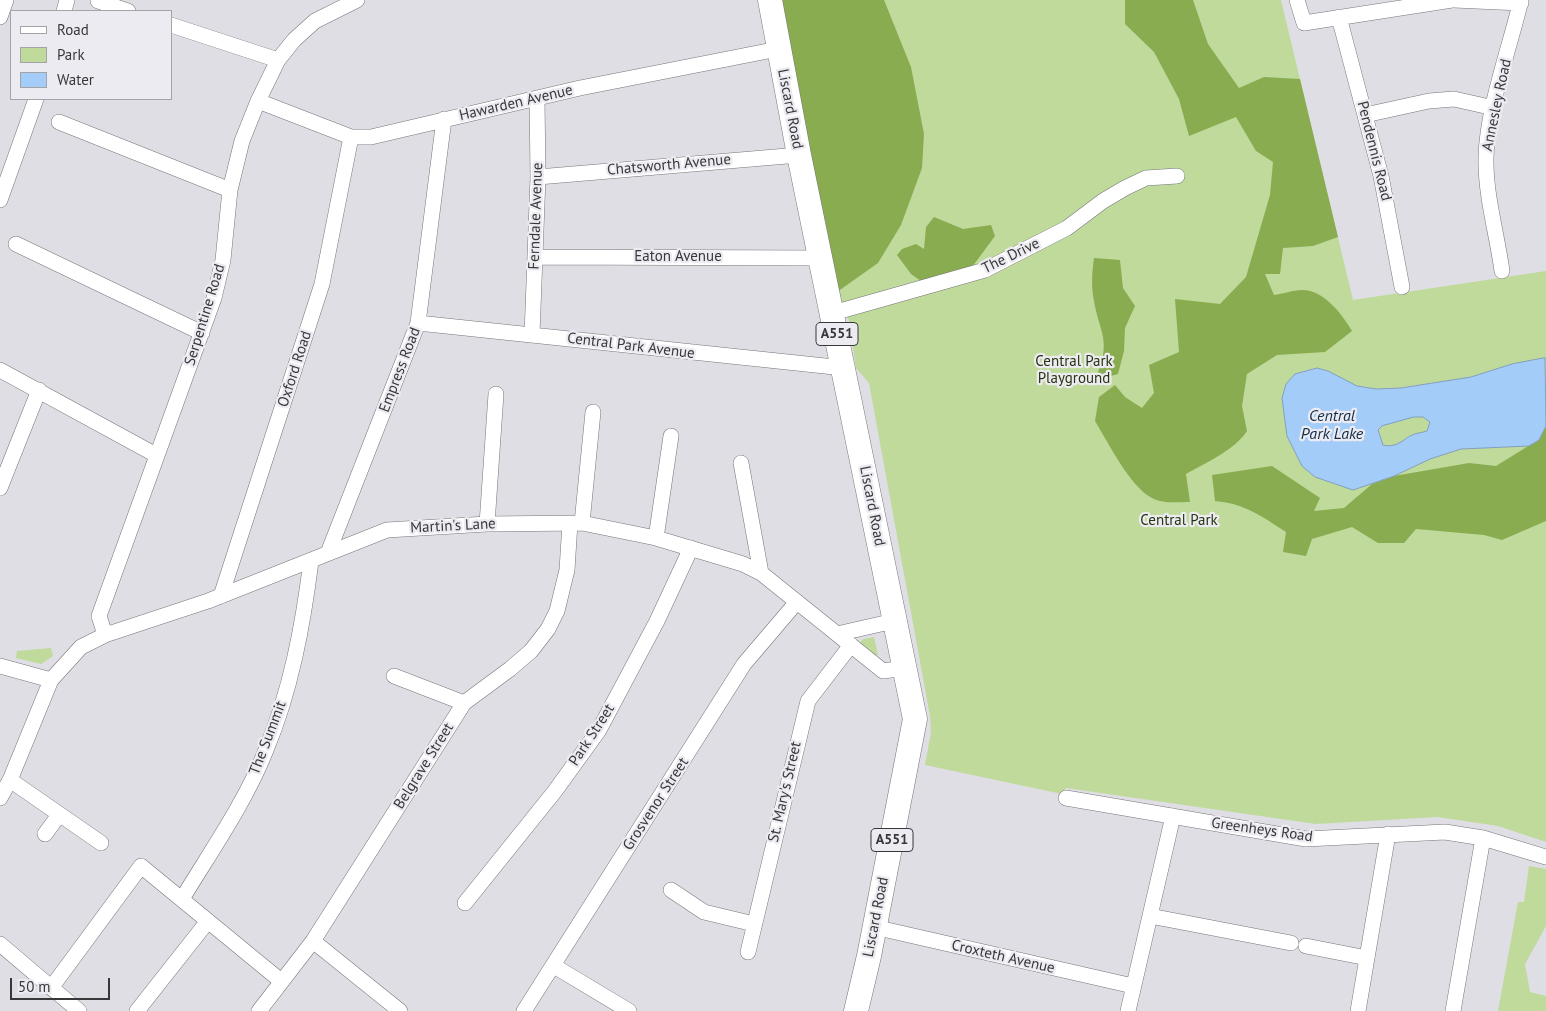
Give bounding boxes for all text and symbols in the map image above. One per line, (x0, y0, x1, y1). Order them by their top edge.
legend (10, 10, 172, 100)
text: Road (57, 20, 89, 39)
text: Park (57, 45, 85, 64)
street label: Annesley Road (1478, 57, 1516, 153)
street label: Liscard Road (773, 67, 807, 151)
text: Water (57, 70, 94, 89)
street label: Hawarden Avenue (458, 81, 574, 125)
street label: Pendennis Road (1353, 99, 1395, 203)
street label: Chatsworth Avenue (606, 151, 732, 179)
street label: Ferndale Avenue (525, 162, 547, 270)
street label: The Drive (979, 234, 1043, 278)
street label: Eaton Avenue (634, 248, 722, 266)
street label: Serpentine Road (181, 262, 229, 368)
road number: A551 (816, 322, 858, 346)
street label: Empress Road (376, 325, 424, 415)
street label: Oxford Road (274, 329, 316, 409)
street label: Central Park Avenue (566, 329, 696, 363)
park label: Central Park Playground (1035, 353, 1113, 388)
water label: Central Park Lake (1301, 406, 1363, 444)
street label: Liscard Road (855, 464, 889, 548)
park label: Central Park (1140, 512, 1218, 530)
street label: Martin's Lane (410, 515, 496, 537)
street label: The Summit (246, 699, 290, 777)
street label: Park Street (565, 701, 619, 769)
street label: Belgrave Street (390, 720, 458, 812)
street label: St. Mary's Street (765, 740, 805, 844)
street label: Grosvenor Street (619, 754, 693, 854)
street label: Greenheys Road (1210, 814, 1314, 846)
road number: A551 (871, 828, 913, 852)
street label: Liscard Road (859, 875, 893, 959)
street label: Croxteth Avenue (950, 936, 1056, 978)
scale bar (12, 968, 112, 1000)
text: 50 m (18, 977, 51, 996)

